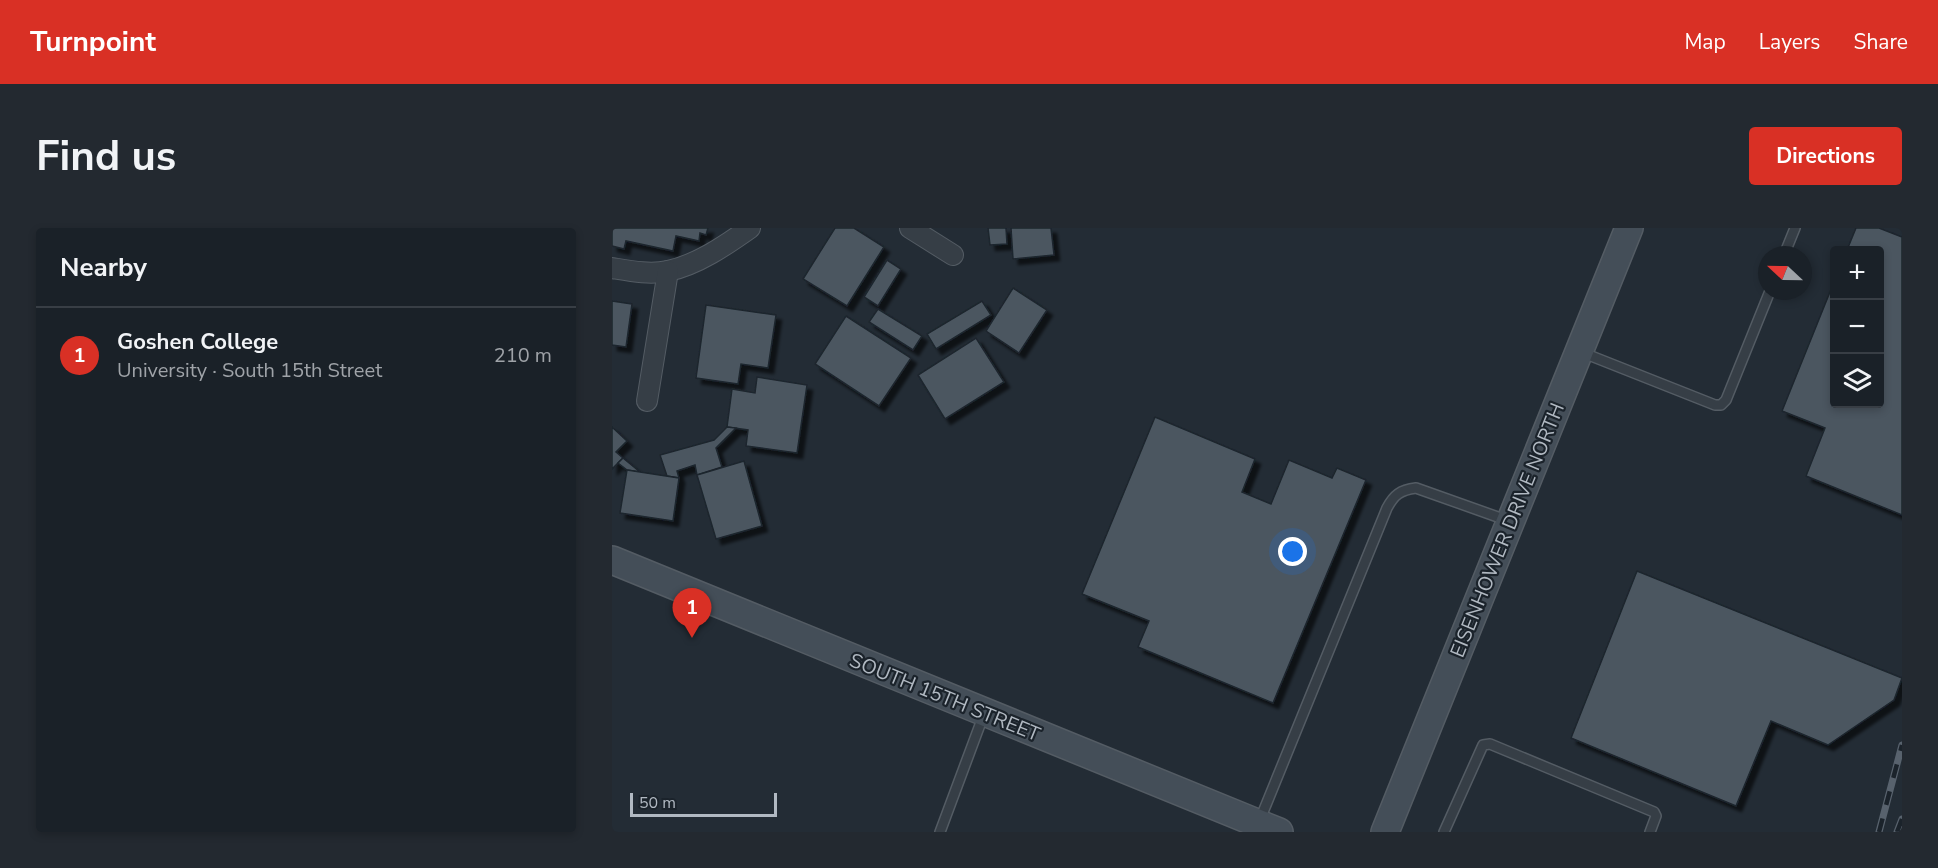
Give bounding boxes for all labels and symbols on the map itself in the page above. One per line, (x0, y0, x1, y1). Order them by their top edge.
north arrow (1758, 246, 1812, 300)
street label: EISENHOWER DRIVE NORTH (1444, 399, 1571, 661)
your location (1278, 537, 1307, 566)
pin: 1 (672, 588, 712, 638)
street label: SOUTH 15TH STREET (845, 647, 1044, 748)
scale bar (630, 790, 777, 818)

